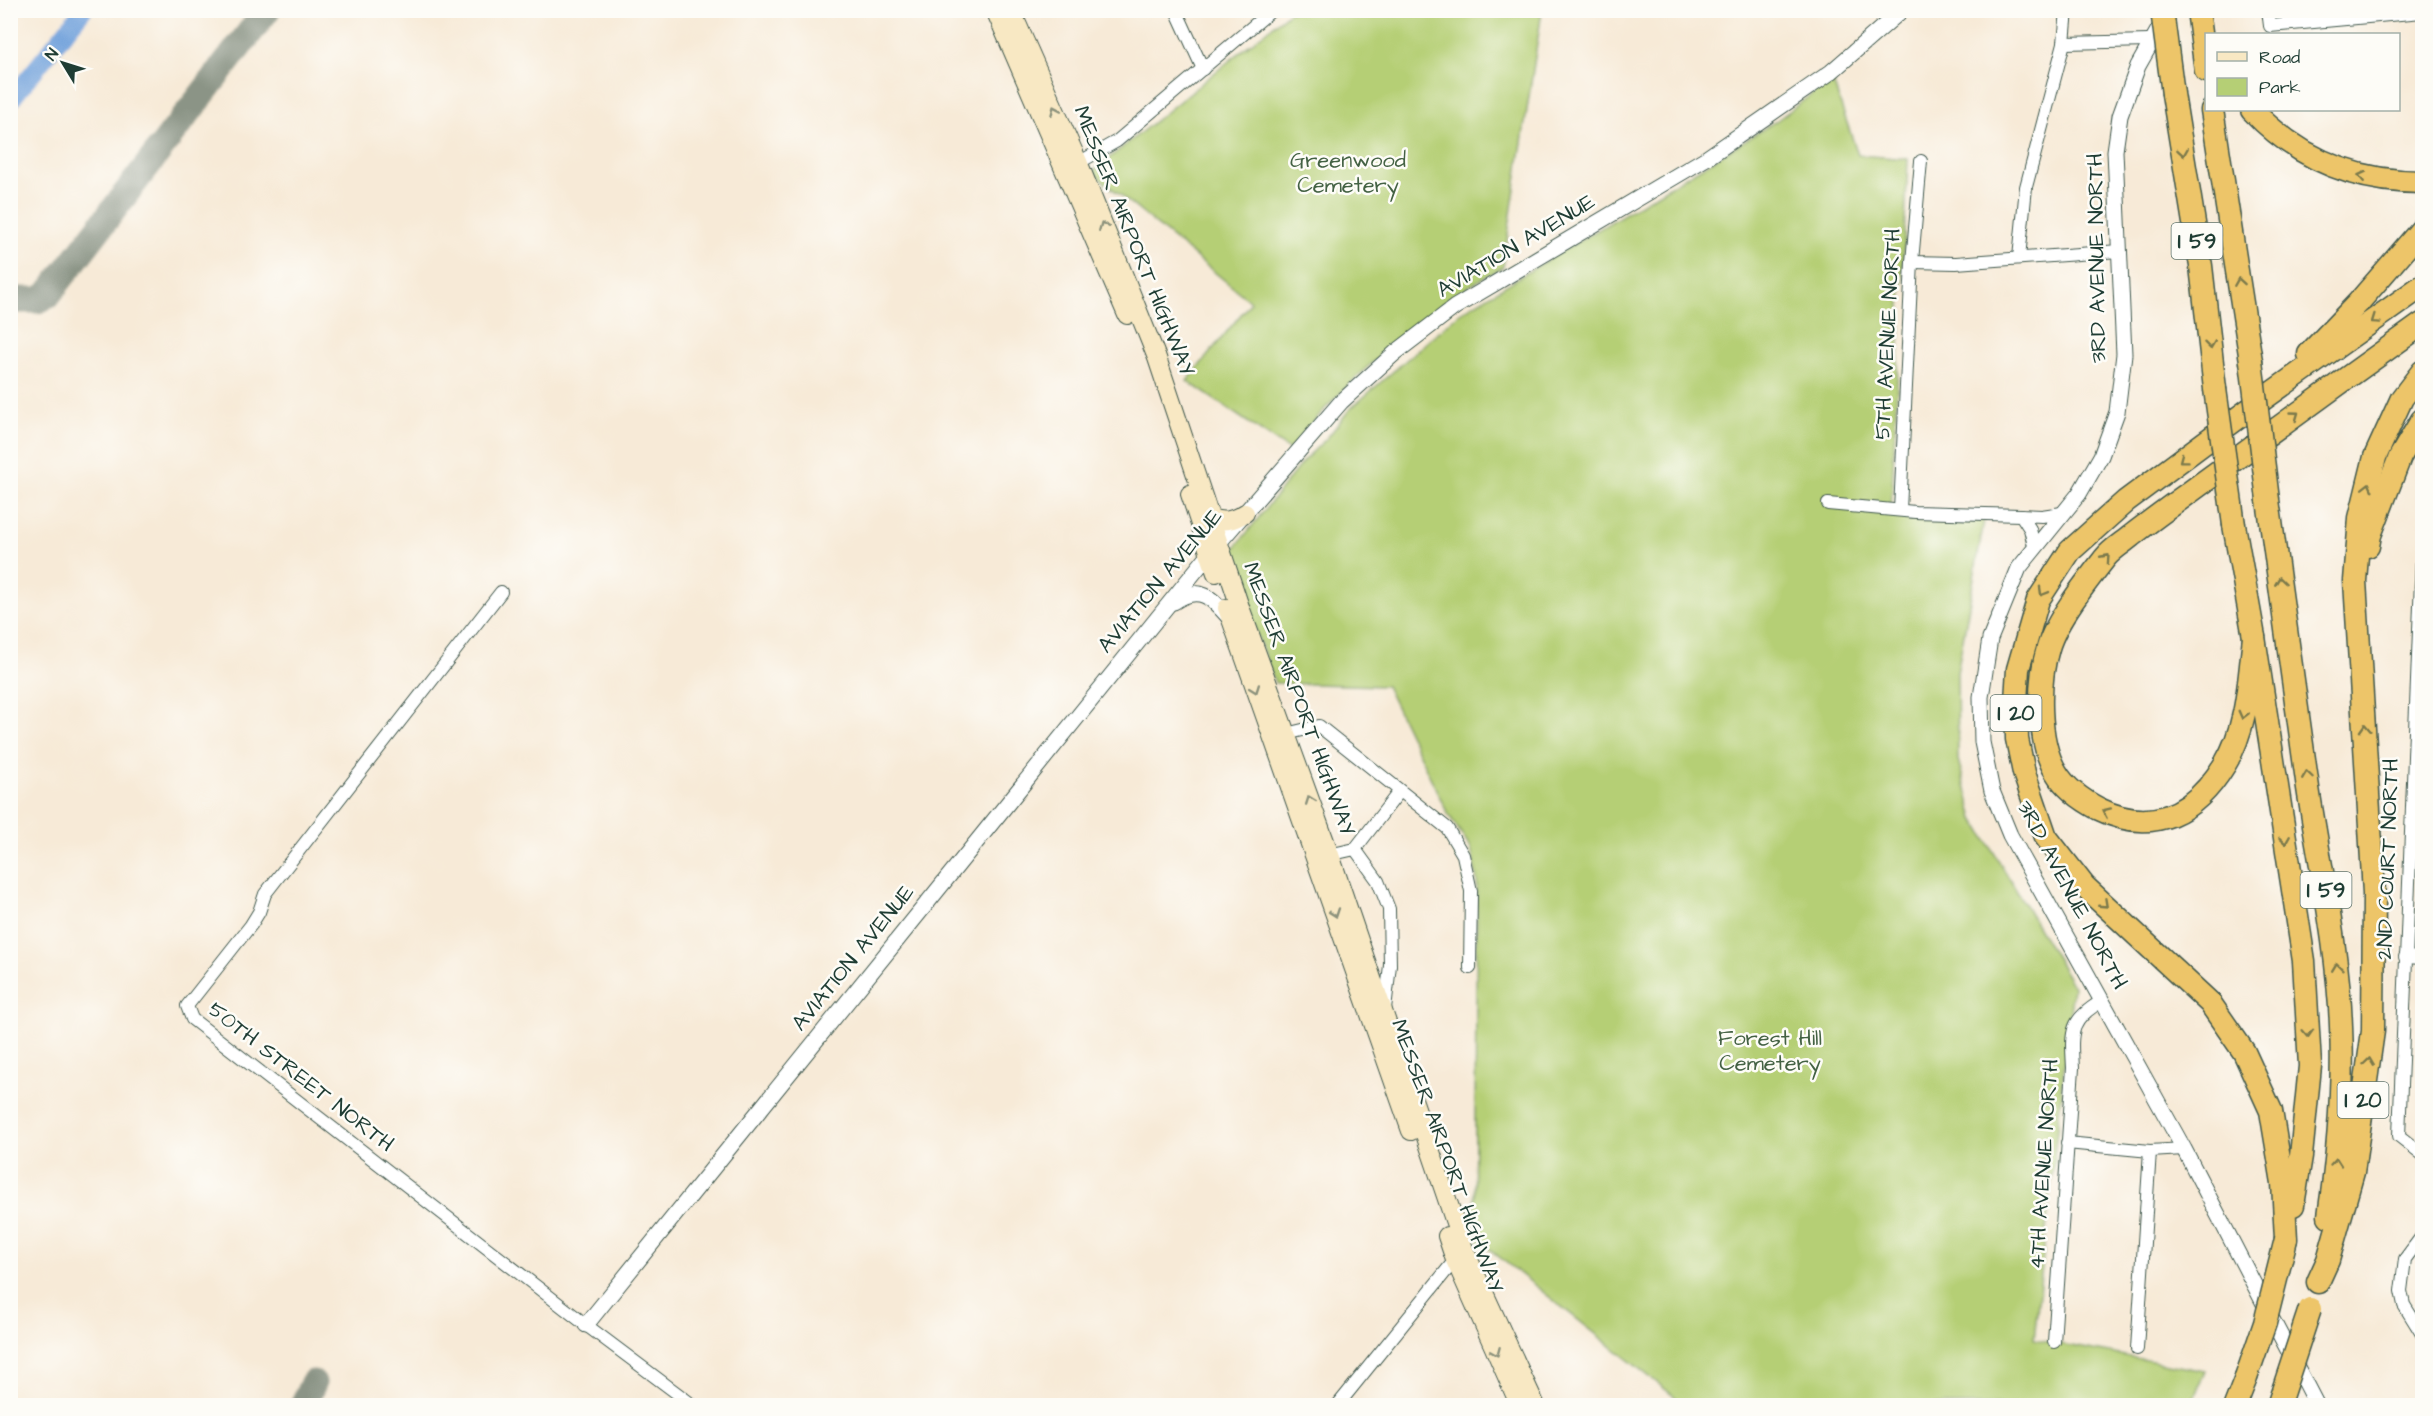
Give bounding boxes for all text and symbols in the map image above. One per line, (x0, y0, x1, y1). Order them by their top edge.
north arrow (33, 33, 93, 93)
legend (2205, 33, 2400, 111)
text: N (40, 44, 64, 65)
text: Road (2259, 45, 2300, 70)
text: Park (2259, 75, 2301, 100)
street label: MESSER AIRPORT HIGHWAY (1066, 101, 1203, 381)
one-way arrow (1050, 105, 1062, 116)
park label: Greenwood Cemetery (1290, 145, 1406, 202)
one-way arrow (2176, 147, 2188, 157)
street label: 3RD AVENUE NORTH (2080, 153, 2114, 363)
one-way arrow (2357, 171, 2367, 184)
street label: AVIATION AVENUE (1431, 186, 1601, 306)
one-way arrow (1098, 221, 1110, 232)
road number: I 59 (2172, 223, 2222, 259)
street label: 5TH AVENUE NORTH (1867, 228, 1909, 440)
one-way arrow (2233, 277, 2246, 287)
one-way arrow (2370, 313, 2381, 324)
one-way arrow (2203, 340, 2216, 350)
one-way arrow (2288, 411, 2299, 422)
one-way arrow (2178, 452, 2189, 463)
one-way arrow (2360, 482, 2373, 492)
street label: AVIATION AVENUE (1090, 502, 1230, 660)
one-way arrow (2099, 555, 2110, 565)
street label: MESSER AIRPORT HIGHWAY (1235, 558, 1363, 840)
one-way arrow (2274, 577, 2286, 586)
one-way arrow (2039, 586, 2050, 596)
one-way arrow (1247, 683, 1260, 693)
road number: I 20 (1990, 695, 2042, 731)
one-way arrow (2238, 710, 2251, 720)
one-way arrow (2358, 724, 2371, 733)
street label: 2ND COURT NORTH (2369, 758, 2407, 960)
one-way arrow (2301, 770, 2313, 779)
street label: 3RD AVENUE NORTH (2009, 795, 2135, 995)
one-way arrow (1304, 796, 1317, 806)
one-way arrow (2102, 807, 2113, 819)
one-way arrow (2279, 835, 2291, 844)
road number: I 59 (2300, 872, 2352, 908)
street label: AVIATION AVENUE (784, 878, 922, 1038)
one-way arrow (2097, 897, 2108, 908)
one-way arrow (1327, 907, 1340, 918)
one-way arrow (2331, 963, 2343, 972)
street label: 50TH STREET NORTH (201, 994, 401, 1160)
street label: MESSER AIRPORT HIGHWAY (1383, 1015, 1511, 1297)
park label: Forest Hill Cemetery (1718, 1023, 1822, 1080)
one-way arrow (2301, 1029, 2314, 1038)
street label: 4TH AVENUE NORTH (2021, 1058, 2067, 1270)
one-way arrow (2362, 1058, 2374, 1067)
road number: I 20 (2338, 1082, 2388, 1118)
one-way arrow (2329, 1157, 2342, 1166)
one-way arrow (1489, 1346, 1501, 1357)

